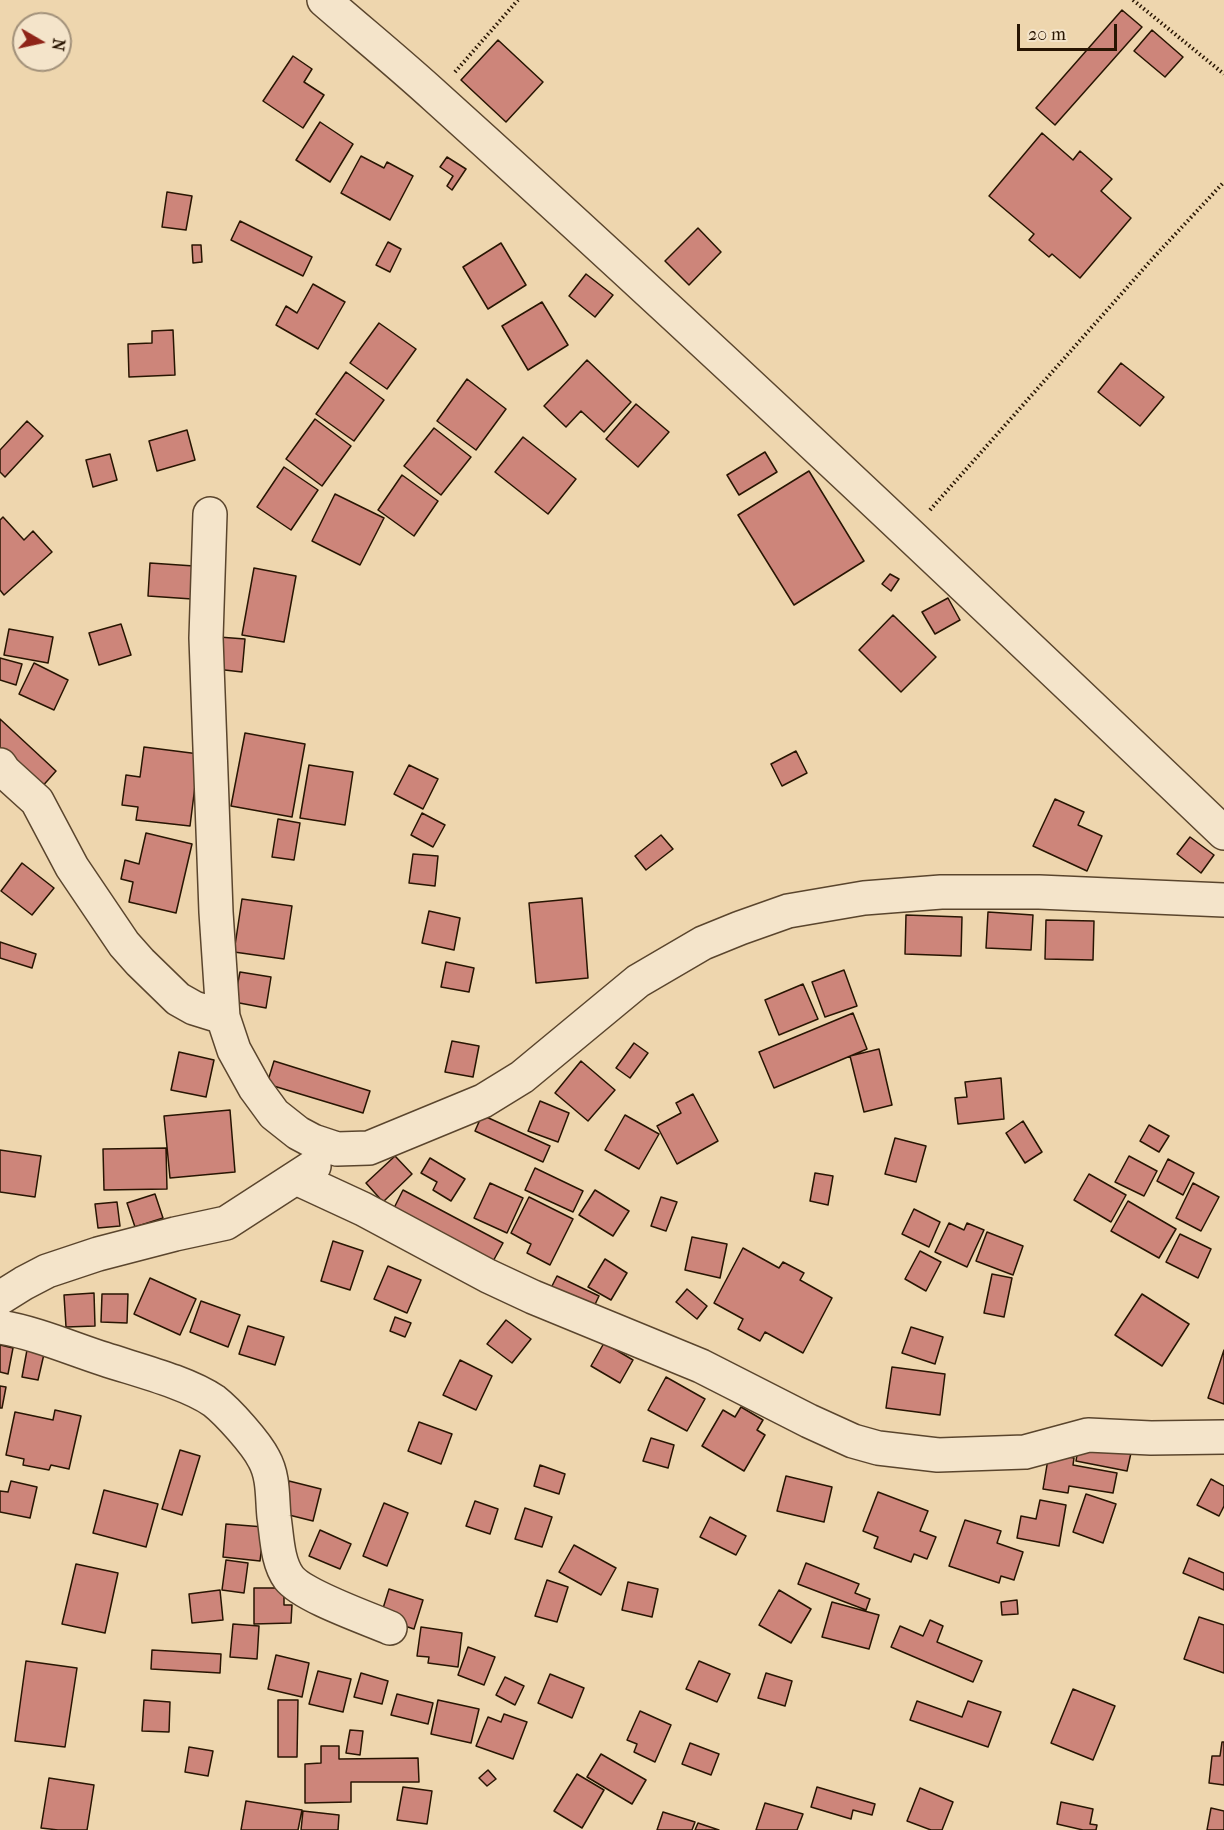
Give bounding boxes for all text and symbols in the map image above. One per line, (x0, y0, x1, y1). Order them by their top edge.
north arrow (12, 12, 72, 72)
scale bar (1020, 12, 1120, 50)
text: 20 m (1028, 24, 1066, 45)
text: N (48, 37, 69, 52)

